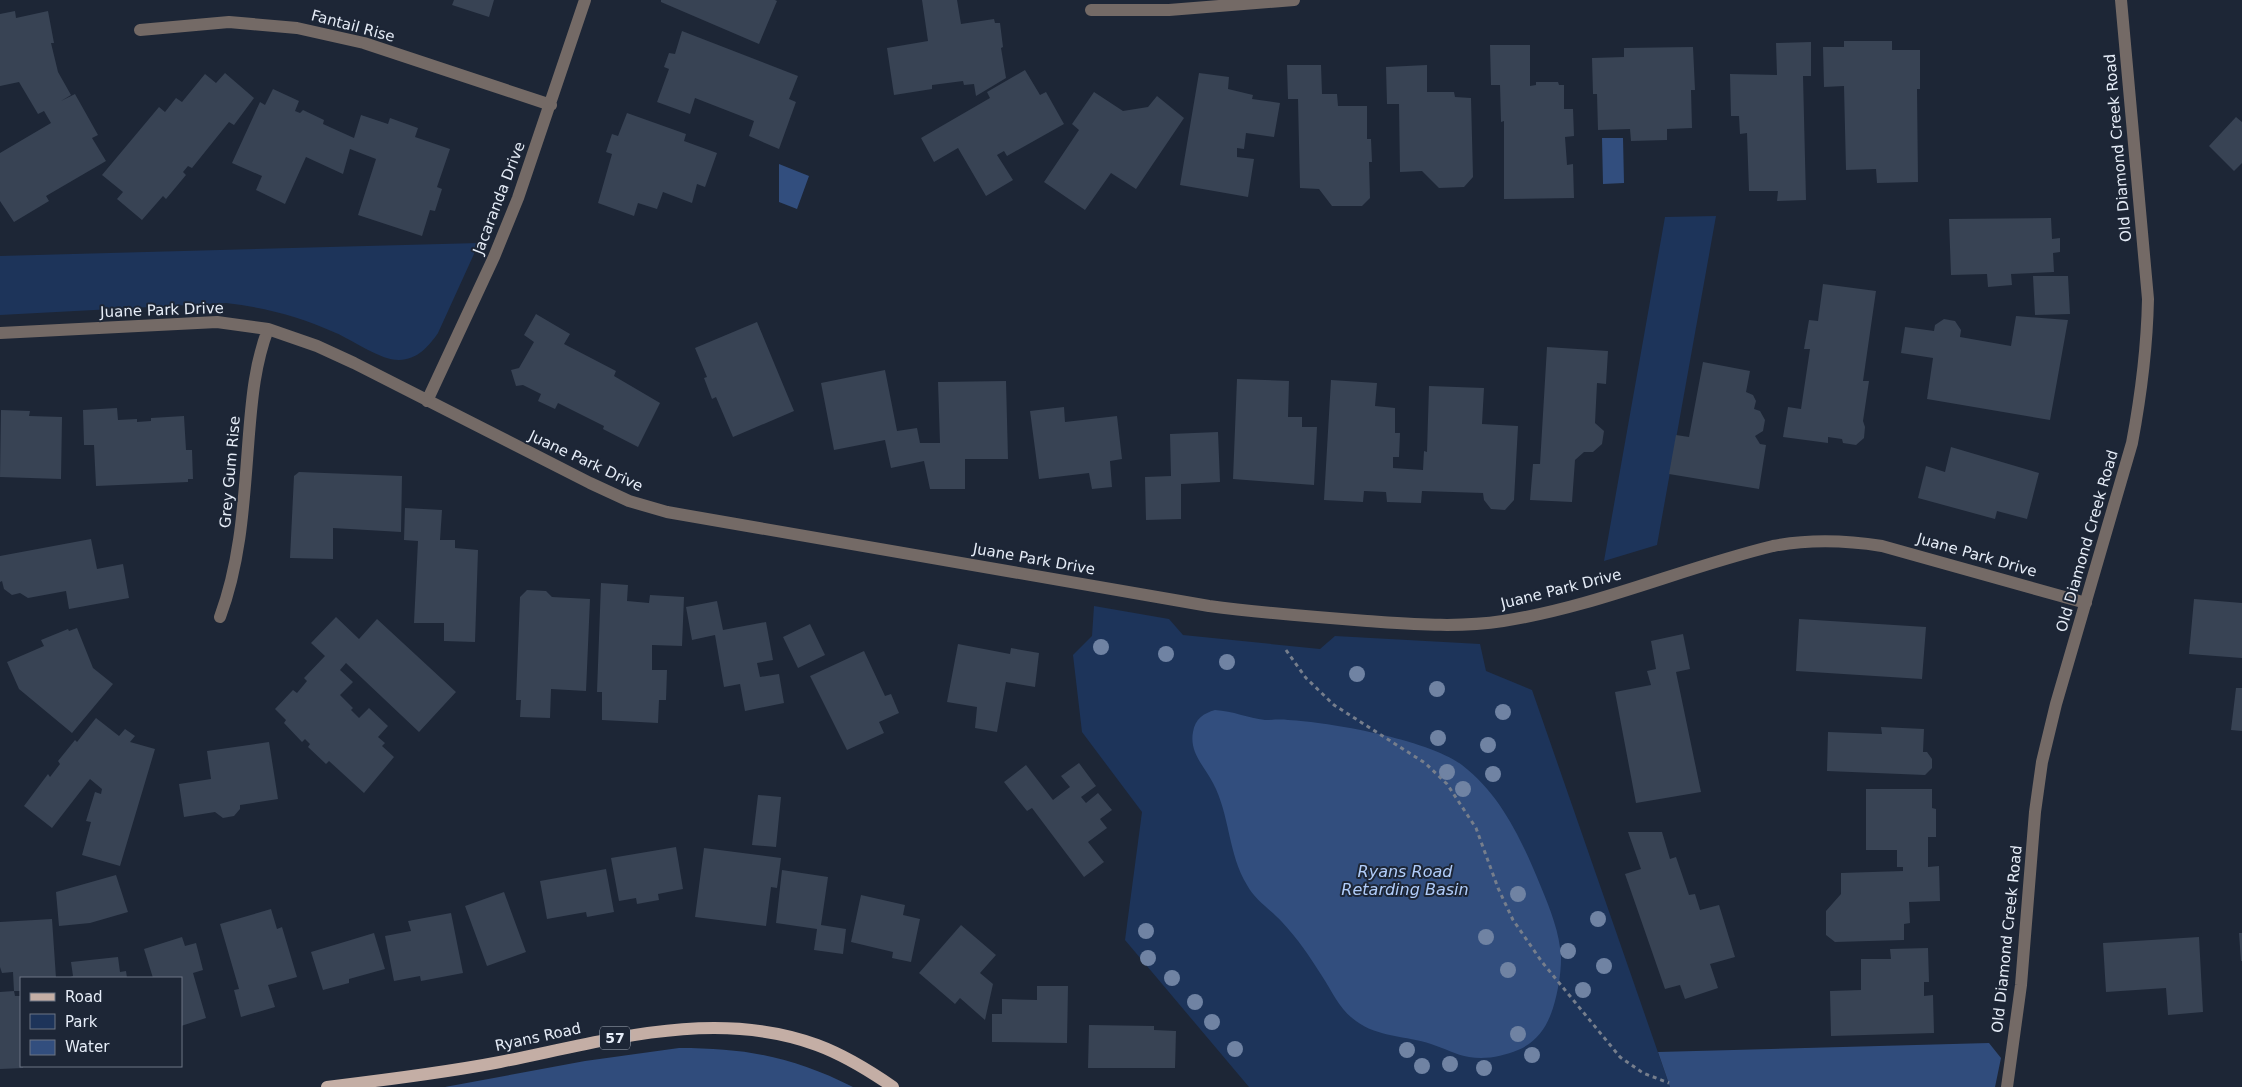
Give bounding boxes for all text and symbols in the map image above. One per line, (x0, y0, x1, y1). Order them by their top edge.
street label: Fantail Rise (309, 6, 397, 46)
street label: Old Diamond Creek Road (2101, 53, 2135, 243)
street label: Jacaranda Drive (469, 139, 529, 258)
street label: Juane Park Drive (99, 299, 224, 321)
street label: Grey Gum Rise (216, 415, 244, 529)
street label: Juane Park Drive (525, 426, 646, 495)
street label: Old Diamond Creek Road (2052, 448, 2122, 634)
street label: Juane Park Drive (1914, 529, 2039, 581)
street label: Juane Park Drive (970, 539, 1097, 579)
street label: Juane Park Drive (1498, 565, 1623, 613)
street label: Old Diamond Creek Road (1988, 844, 2026, 1034)
water label: Ryans Road Retarding Basin (1341, 862, 1469, 899)
legend (20, 977, 182, 1067)
text: Road (65, 988, 103, 1006)
text: Park (65, 1013, 98, 1031)
street label: Ryans Road (493, 1019, 583, 1055)
road number: 57 (600, 1026, 630, 1050)
text: Water (65, 1038, 110, 1056)

